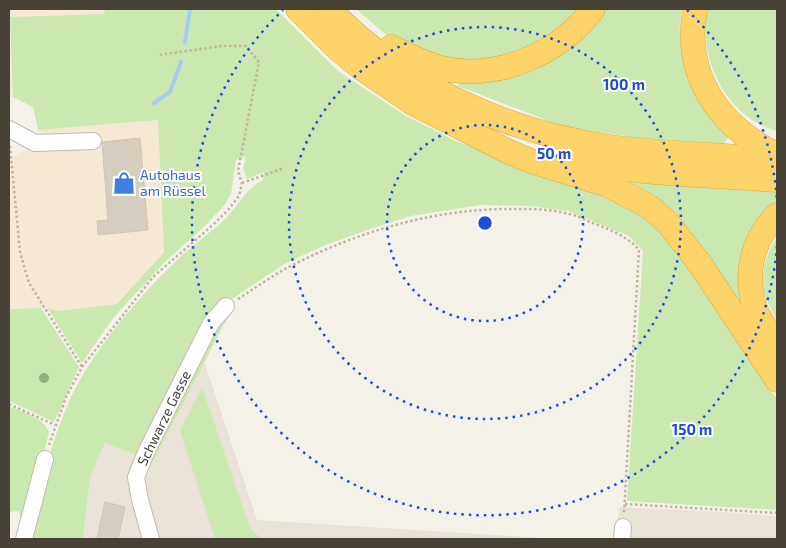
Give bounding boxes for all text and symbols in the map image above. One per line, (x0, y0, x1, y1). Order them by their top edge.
text: 100 m (603, 75, 645, 93)
text: 50 m (537, 144, 571, 162)
place label: Autohaus am Rüssel (140, 166, 206, 199)
shop icon: Autohaus am Rüssel (111, 170, 137, 196)
centre of rings (476, 214, 494, 232)
street label: Schwarze Gasse (133, 367, 194, 468)
text: 150 m (672, 420, 712, 438)

